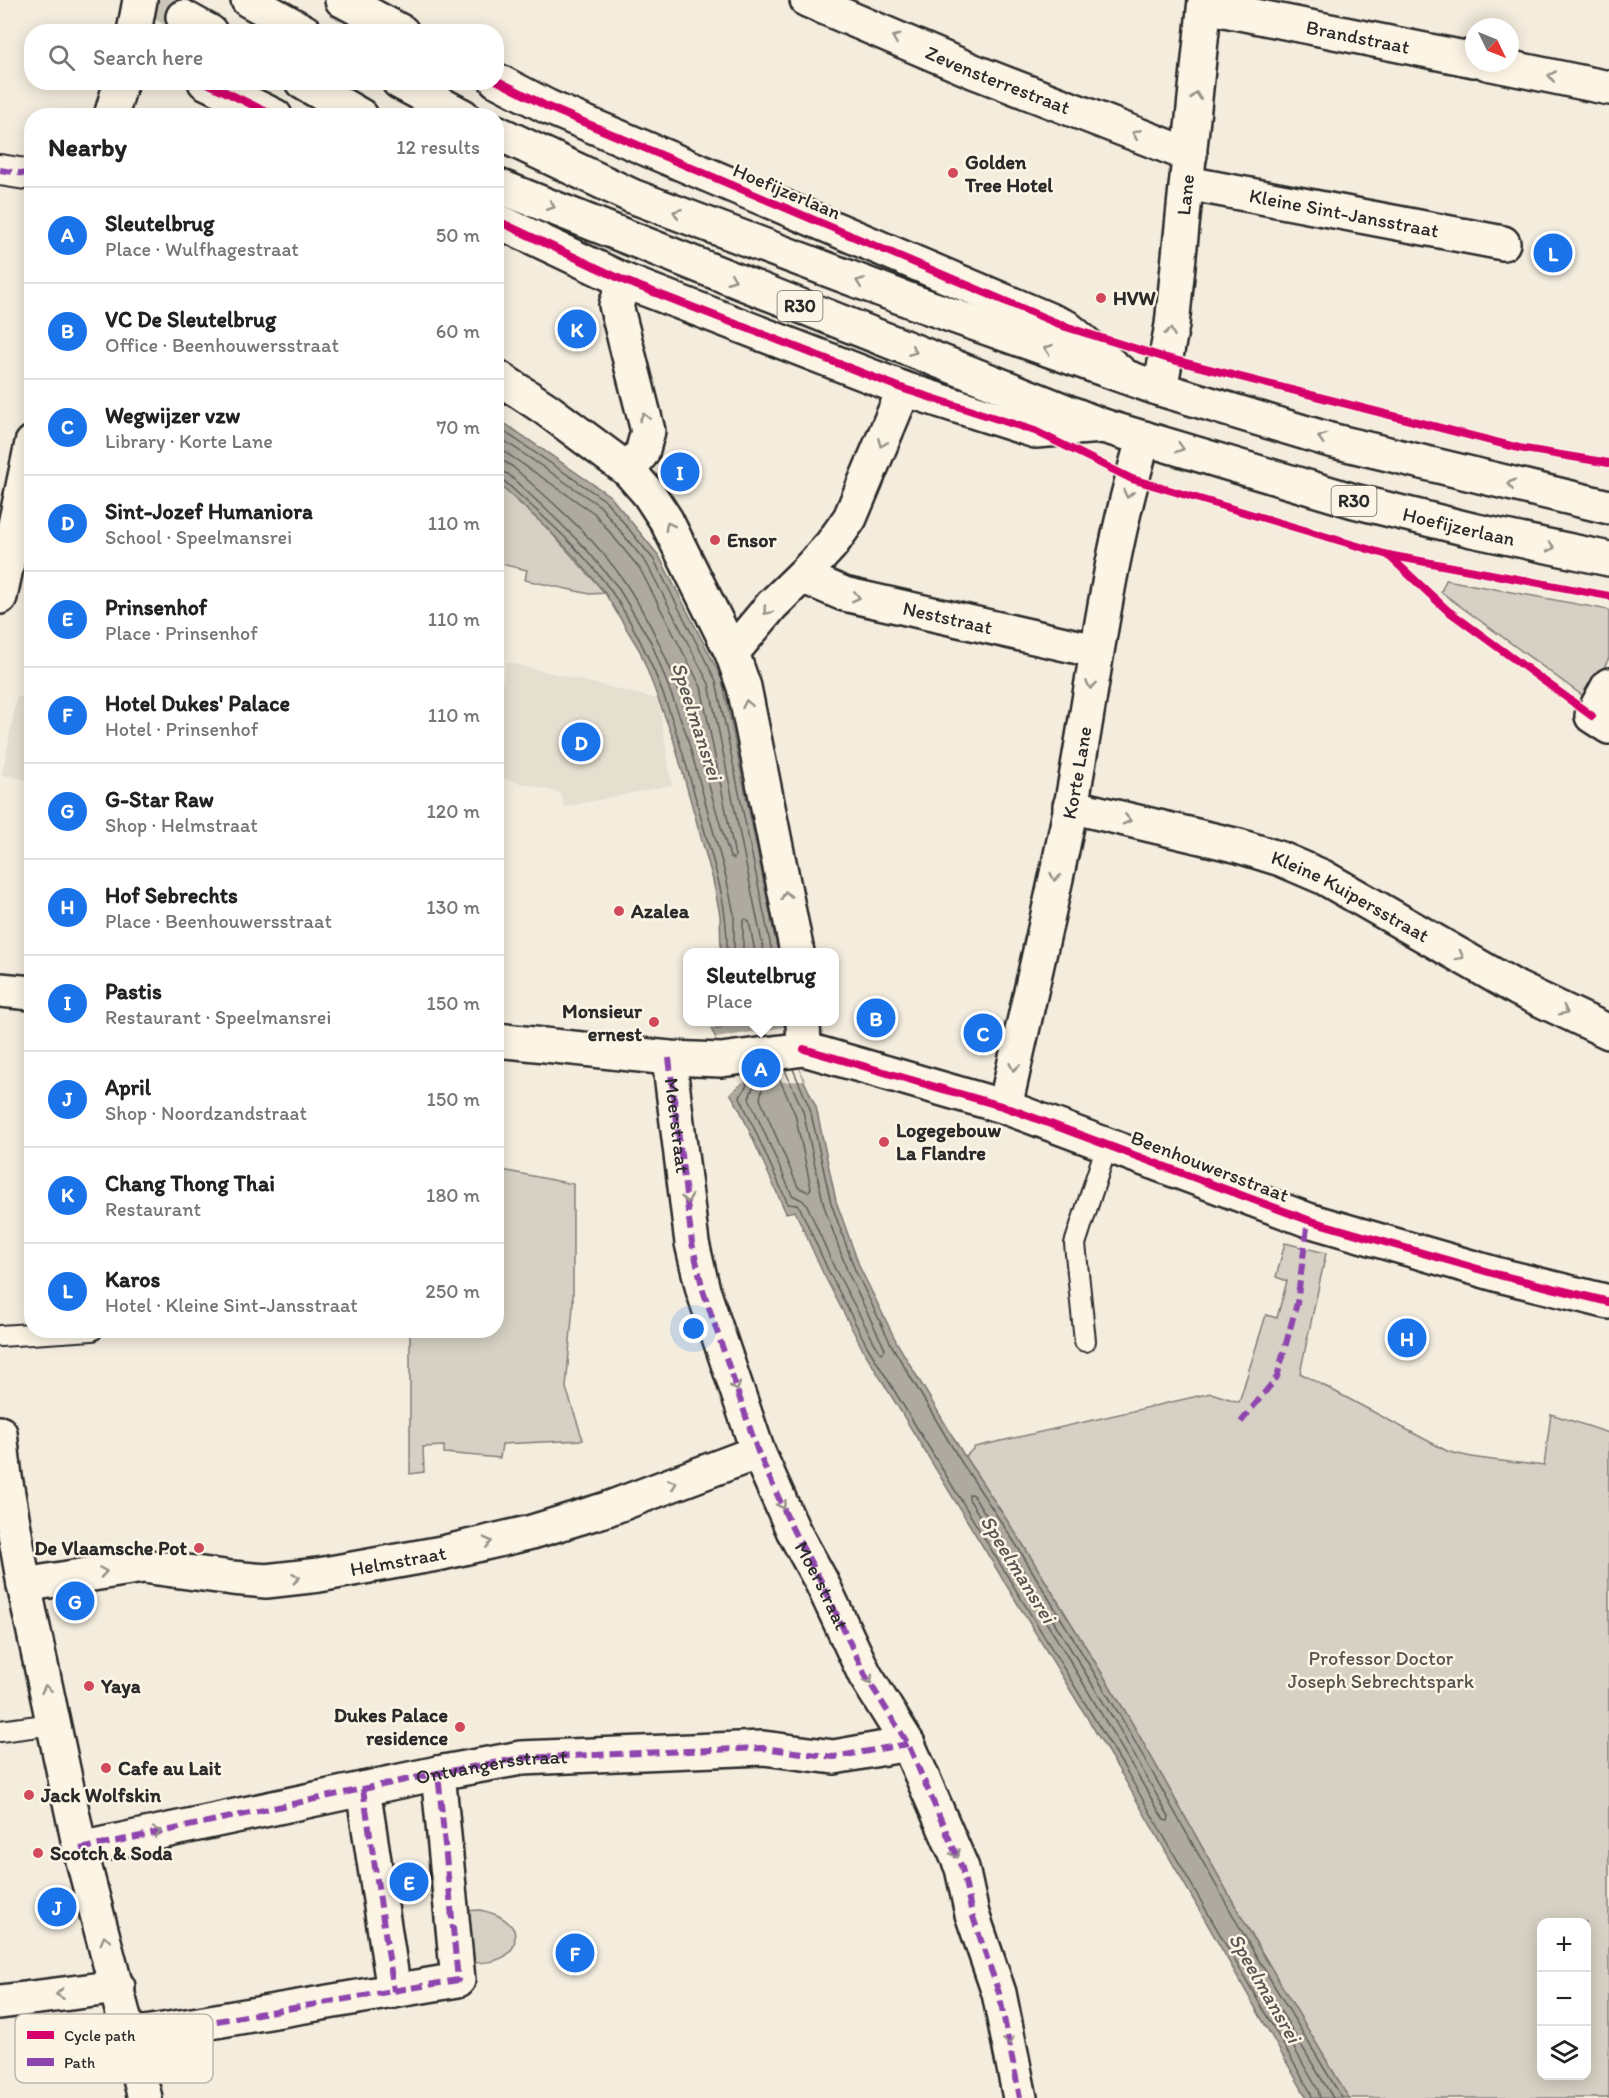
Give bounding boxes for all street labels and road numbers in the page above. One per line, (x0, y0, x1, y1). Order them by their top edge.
street label: Brandstraat (1304, 15, 1412, 59)
street label: Zevensterrestraat (922, 40, 1074, 119)
street label: Hoefijzerlaan (730, 158, 845, 225)
street label: Lane (1171, 173, 1199, 217)
street label: Kleine Sint-Jansstraat (1247, 183, 1441, 243)
road number: R30 (778, 291, 822, 321)
road number: R30 (1332, 486, 1376, 516)
street label: Hoefijzerlaan (1400, 501, 1518, 551)
street label: Neststraat (901, 596, 995, 639)
street label: Korte Lane (1057, 725, 1097, 821)
street label: Kleine Kuipersstraat (1268, 845, 1433, 947)
street label: Moerstraat (660, 1076, 695, 1175)
street label: Beenhouwersstraat (1128, 1125, 1292, 1207)
street label: Moerstraat (790, 1537, 854, 1634)
street label: Helmstraat (348, 1540, 448, 1581)
street label: Ontvangersstraat (413, 1744, 568, 1789)

